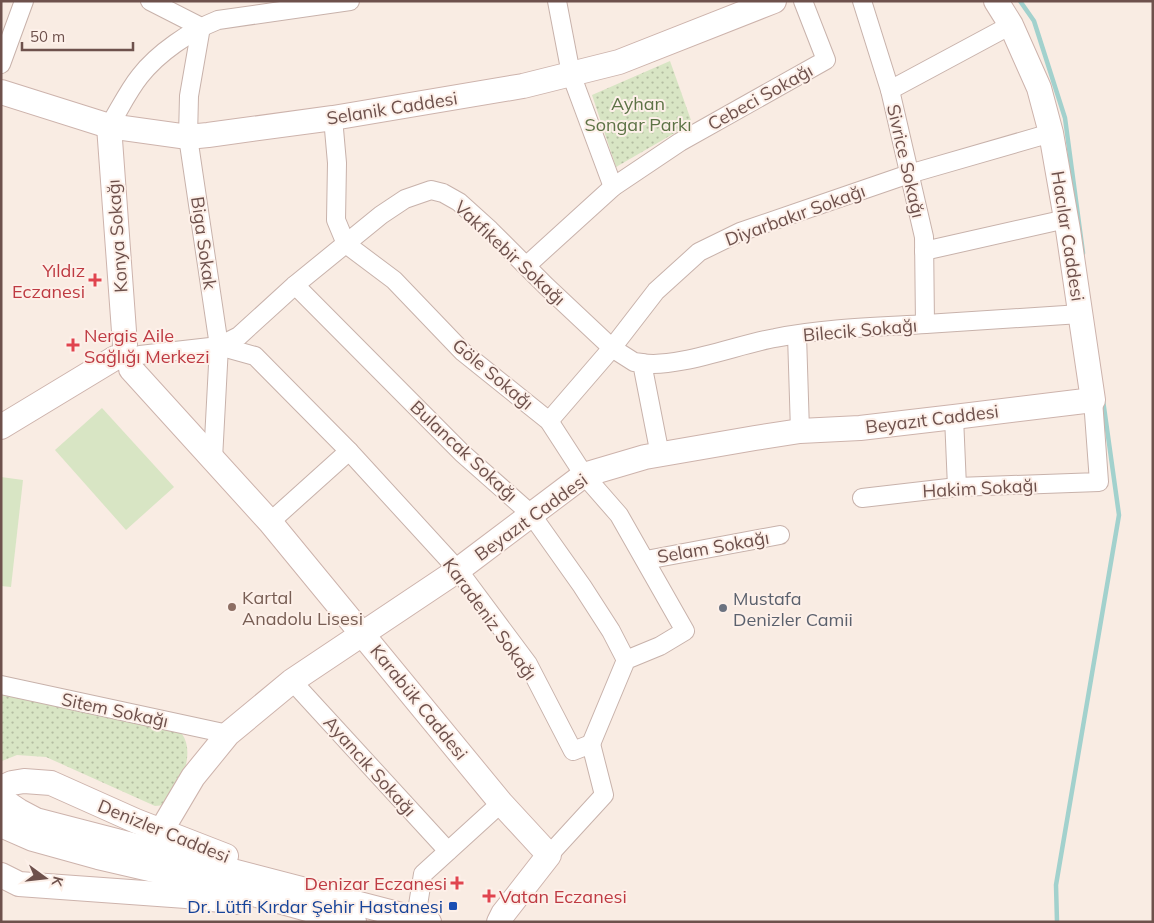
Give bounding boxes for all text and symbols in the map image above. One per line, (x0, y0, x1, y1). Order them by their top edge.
scale bar (22, 20, 134, 52)
text: 50 m (30, 27, 65, 46)
street label: Cebeci Sokağı (703, 59, 817, 135)
street label: Selanik Caddesi (325, 86, 459, 130)
park label: Ayhan Songar Parkı (584, 92, 692, 136)
street label: Sivrice Sokağı (882, 102, 930, 220)
street label: Hacılar Caddesi (1046, 169, 1090, 303)
street label: Konya Sokağı (102, 179, 132, 293)
street label: Diyarbakır Sokağı (722, 179, 868, 251)
street label: Biga Sokak (186, 195, 222, 292)
street label: Vakfıkebir Sokağı (450, 196, 570, 310)
place label: Yıldız Eczanesi (12, 259, 85, 303)
marker: Yıldız Eczanesi (89, 274, 101, 286)
street label: Bilecik Sokağı (802, 314, 918, 346)
place label: Nergis Aile Sağlığı Merkezi (84, 324, 209, 368)
street label: Göle Sokağı (448, 333, 538, 415)
marker: Nergis Aile Sağlığı Merkezi (66, 338, 80, 352)
street label: Bulancak Sokağı (406, 395, 522, 507)
street label: Beyazıt Caddesi (864, 399, 1000, 439)
street label: Beyazıt Caddesi (470, 468, 592, 566)
street label: Hakim Sokağı (922, 473, 1038, 503)
street label: Selam Sokağı (655, 526, 771, 568)
street label: Karadeniz Sokağı (438, 553, 542, 685)
place label: Kartal Anadolu Lisesi (242, 586, 363, 630)
place label: Mustafa Denizler Camii (733, 587, 853, 631)
marker: Kartal Anadolu Lisesi (226, 601, 238, 613)
marker: Mustafa Denizler Camii (717, 602, 729, 614)
street label: Karabük Caddesi (365, 640, 473, 764)
street label: Sitem Sokağı (59, 687, 171, 733)
street label: Ayancık Sokağı (319, 711, 421, 821)
street label: Denizler Caddesi (95, 794, 233, 868)
north arrow (20, 853, 70, 903)
place label: Denizar Eczanesi (305, 872, 447, 895)
text: K (47, 875, 67, 889)
marker: Denizar Eczanesi (451, 877, 463, 889)
place label: Vatan Eczanesi (499, 885, 627, 908)
marker: Vatan Eczanesi (483, 890, 495, 902)
place label: Dr. Lütfi Kırdar Şehir Hastanesi (187, 895, 443, 918)
marker: Dr. Lütfi Kırdar Şehir Hastanesi (447, 900, 459, 912)

